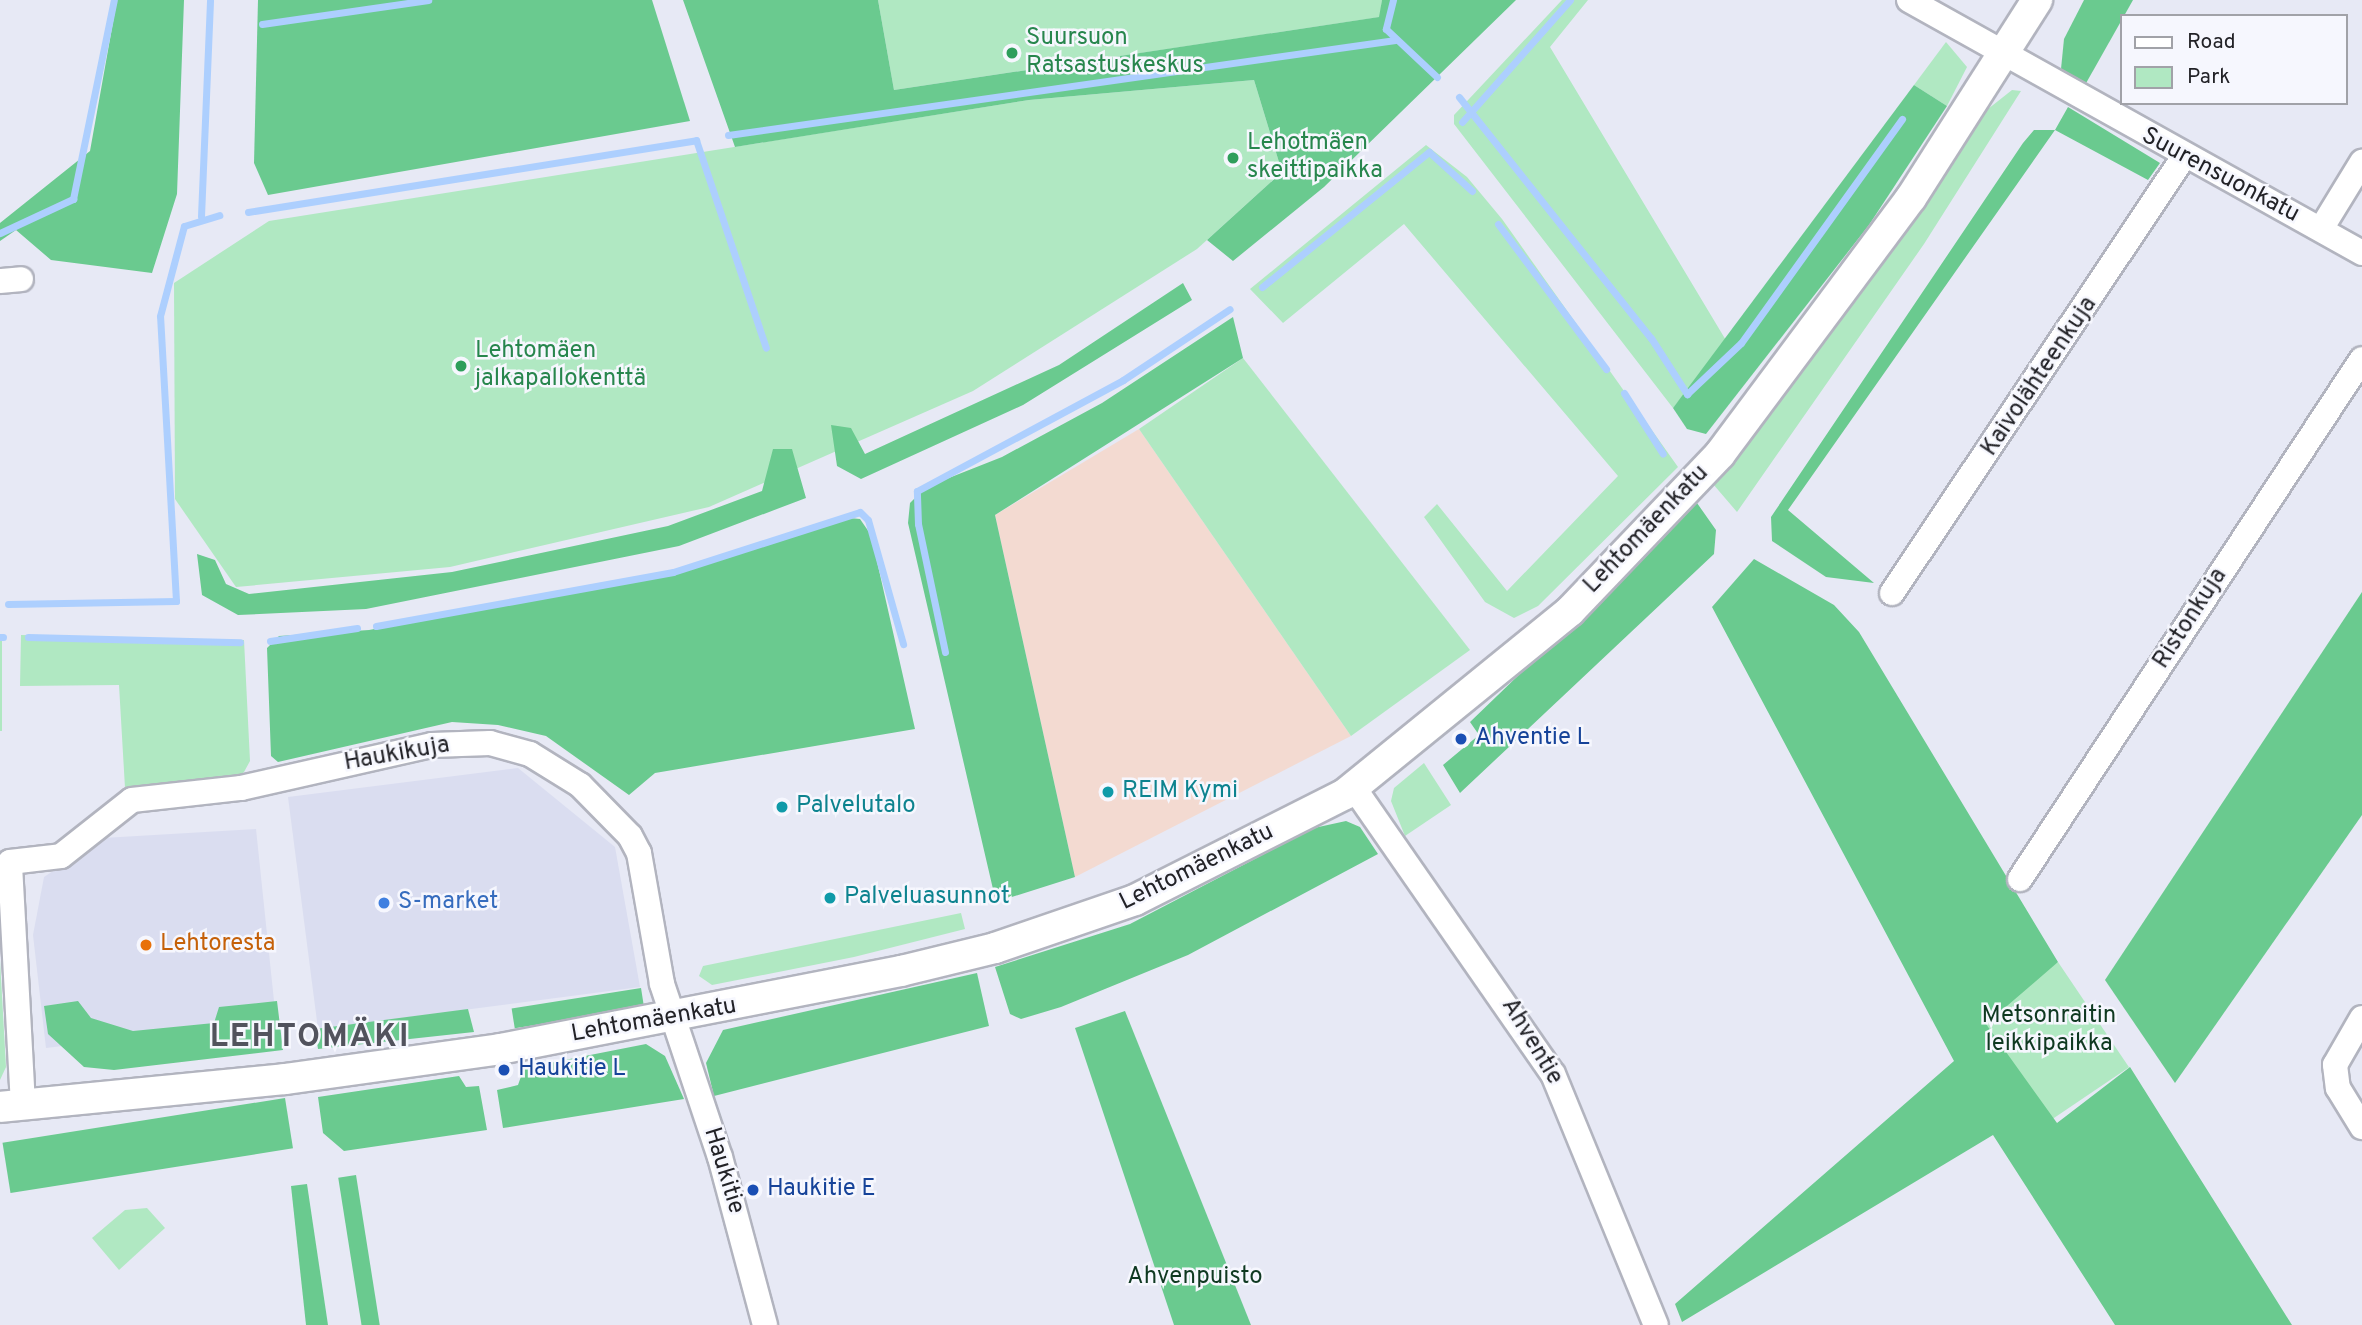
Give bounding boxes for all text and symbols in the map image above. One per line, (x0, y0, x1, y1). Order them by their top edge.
legend (2120, 14, 2348, 105)
place label: Suursuon Ratsastuskeskus (1026, 25, 1204, 81)
text: Road (2187, 29, 2236, 56)
marker: Suursuon Ratsastuskeskus (1004, 45, 1020, 61)
text: Park (2187, 64, 2230, 91)
street label: Suurensuonkatu (2136, 122, 2304, 230)
place label: Lehotmäen skeittipaikka (1247, 130, 1383, 186)
marker: Lehotmäen skeittipaikka (1225, 150, 1241, 166)
street label: Kaivolähteenkuja (1976, 292, 2104, 462)
place label: Lehtomäen jalkapallokenttä (475, 338, 646, 394)
marker: Lehtomäen jalkapallokenttä (453, 358, 469, 374)
street label: Lehtomäenkatu (1578, 460, 1716, 600)
street label: Ristonkuja (2148, 563, 2234, 675)
place label: Ahventie L (1475, 725, 1590, 753)
marker: Ahventie L (1453, 731, 1469, 747)
street label: Haukikuja (342, 732, 452, 778)
place label: REIM Kymi (1122, 778, 1238, 806)
marker: REIM Kymi (1100, 784, 1116, 800)
place label: Palvelutalo (796, 793, 916, 821)
marker: Palvelutalo (774, 799, 790, 815)
street label: Lehtomäenkatu (1115, 818, 1279, 918)
place label: Palveluasunnot (844, 884, 1010, 912)
place label: S-market (398, 889, 498, 917)
marker: Palveluasunnot (822, 890, 838, 906)
marker: S-market (376, 895, 392, 911)
place label: Lehtoresta (160, 931, 275, 959)
marker: Lehtoresta (138, 937, 154, 953)
street label: Lehtomäenkatu (569, 992, 739, 1050)
street label: Ahventie (1494, 994, 1568, 1090)
park label: Metsonraitin leikkipaikka (1982, 1003, 2116, 1059)
district label: LEHTOMÄKI (211, 1019, 409, 1057)
place label: Haukitie L (518, 1056, 626, 1084)
marker: Haukitie L (496, 1062, 512, 1078)
street label: Haukitie (696, 1124, 750, 1218)
place label: Haukitie E (767, 1176, 876, 1204)
marker: Haukitie E (745, 1182, 761, 1198)
park label: Ahvenpuisto (1127, 1264, 1263, 1292)

